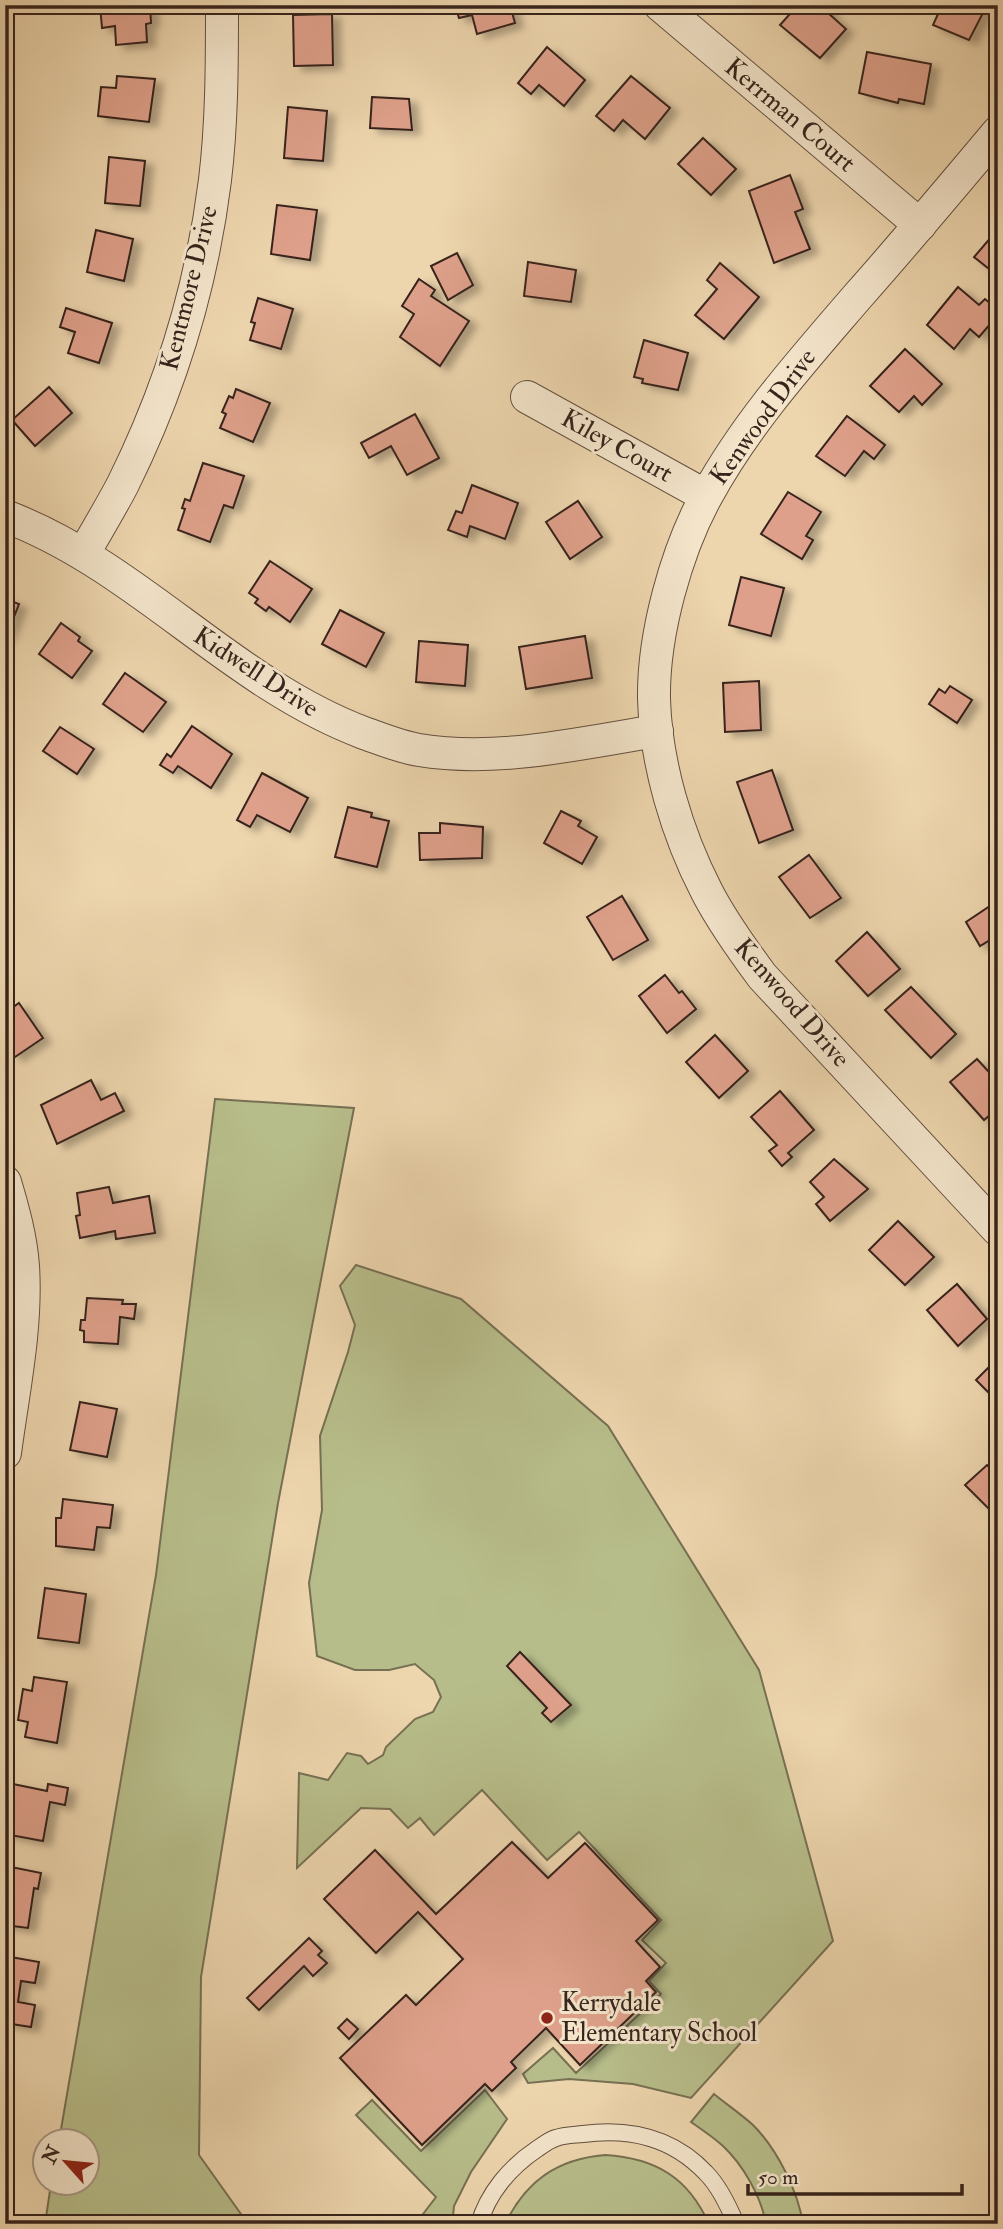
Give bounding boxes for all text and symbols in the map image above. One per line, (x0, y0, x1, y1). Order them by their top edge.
street label: Kerrman Court (718, 51, 862, 179)
street label: Kentmore Drive (153, 202, 225, 374)
street label: Kenwood Drive (703, 343, 823, 491)
street label: Kiley Court (556, 402, 678, 490)
street label: Kidwell Drive (187, 620, 325, 724)
street label: Kenwood Drive (727, 932, 857, 1074)
place label: Kerrydale Elementary School (561, 1987, 758, 2049)
marker: Kerrydale Elementary School (539, 2010, 555, 2026)
north arrow (32, 2128, 102, 2198)
text: N (37, 2141, 67, 2169)
scale bar (748, 2152, 961, 2196)
text: 50 m (758, 2164, 799, 2191)

